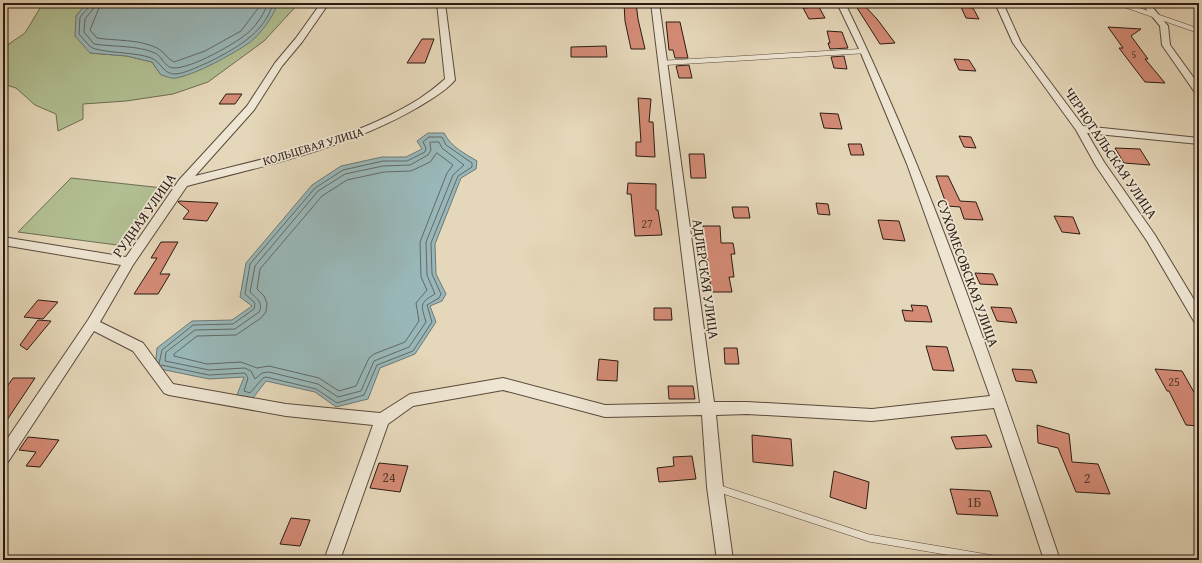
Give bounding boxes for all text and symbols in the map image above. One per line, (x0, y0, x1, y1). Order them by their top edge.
house number: 5 (1132, 47, 1137, 62)
street label: ЧЕРНОТАЛЬСКАЯ УЛИЦА (1060, 83, 1163, 223)
street label: КОЛЬЦЕВАЯ УЛИЦА (261, 122, 366, 169)
street label: РУДНАЯ УЛИЦА (108, 169, 181, 261)
street label: СУХОМЕСОВСКАЯ УЛИЦА (932, 196, 1004, 350)
house number: 27 (641, 215, 653, 232)
street label: АДЛЕРСКАЯ УЛИЦА (688, 218, 724, 341)
house number: 25 (1168, 373, 1180, 390)
house number: 24 (382, 467, 396, 487)
house number: 2 (1084, 468, 1090, 488)
house number: 1Б (967, 492, 981, 512)

